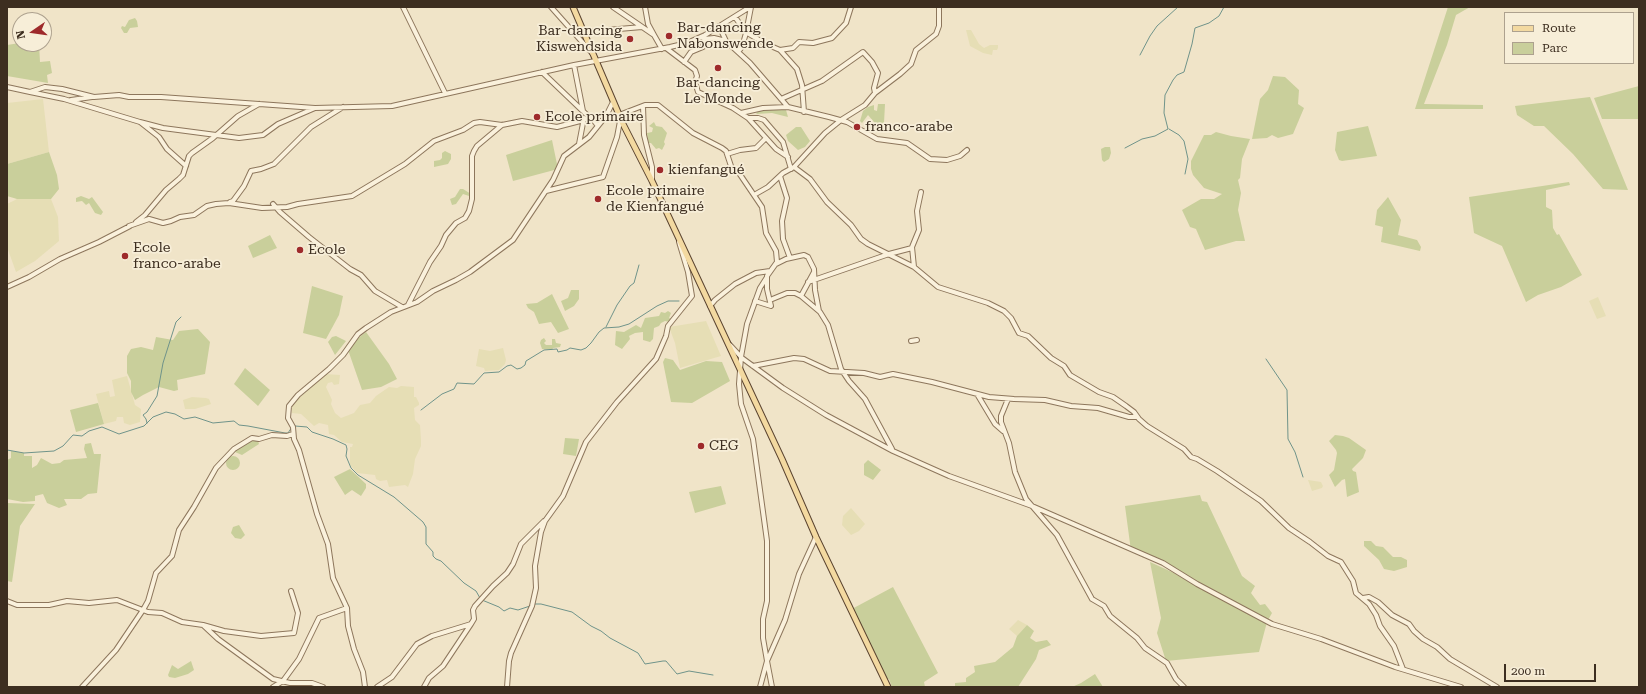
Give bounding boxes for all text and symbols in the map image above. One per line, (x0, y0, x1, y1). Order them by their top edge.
north arrow (12, 12, 52, 52)
legend (1504, 12, 1634, 64)
place label: Bar-dancing Nabonswende (677, 20, 773, 52)
text: Route (1542, 21, 1576, 35)
place label: Bar-dancing Kiswendsida (536, 23, 622, 56)
text: N (14, 29, 28, 40)
marker: Bar-dancing Nabonswende (664, 31, 674, 41)
marker: Bar-dancing Kiswendsida (625, 34, 635, 44)
text: Parc (1542, 41, 1567, 55)
marker: Bar-dancing Le Monde (713, 63, 723, 73)
place label: Bar-dancing Le Monde (676, 75, 760, 108)
place label: Ecole primaire (545, 109, 644, 125)
marker: Ecole primaire (532, 112, 542, 122)
place label: franco-arabe (865, 119, 953, 135)
marker: franco-arabe (852, 122, 862, 132)
place label: kienfangué (668, 162, 744, 178)
marker: kienfangué (655, 165, 665, 175)
place label: Ecole primaire de Kienfangué (606, 183, 705, 216)
marker: Ecole primaire de Kienfangué (593, 194, 603, 204)
place label: Ecole franco-arabe (133, 240, 221, 272)
place label: Ecole (308, 242, 345, 258)
marker: Ecole (295, 245, 305, 255)
marker: Ecole franco-arabe (120, 251, 130, 261)
place label: CEG (709, 438, 739, 454)
marker: CEG (696, 441, 706, 451)
scale bar (1506, 656, 1598, 682)
text: 200 m (1511, 664, 1545, 678)

